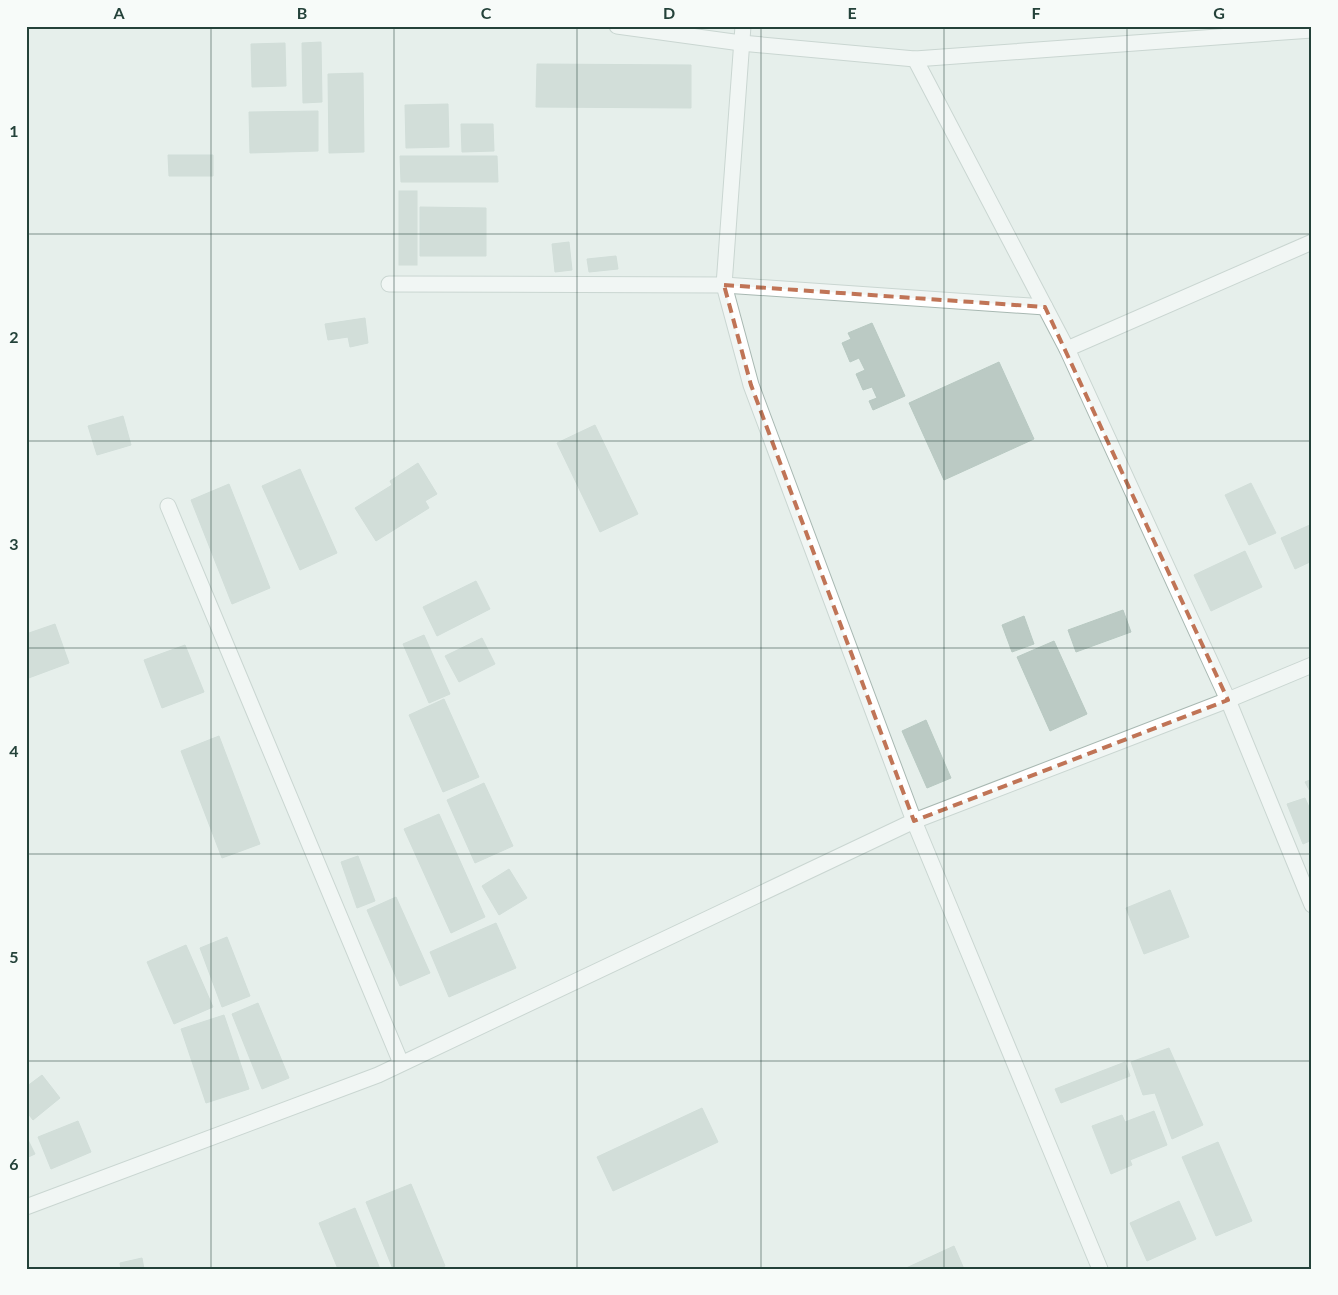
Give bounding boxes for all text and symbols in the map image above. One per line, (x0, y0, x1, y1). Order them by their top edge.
text: A (112, 3, 125, 22)
text: B (297, 3, 307, 22)
text: C (481, 3, 492, 22)
text: D (663, 3, 675, 22)
text: E (847, 3, 857, 22)
text: F (1031, 3, 1041, 22)
text: G (1213, 3, 1225, 22)
text: 1 (9, 121, 19, 140)
text: 2 (9, 327, 19, 346)
text: 3 (9, 534, 19, 553)
text: 4 (9, 741, 19, 760)
text: 5 (9, 947, 19, 966)
text: 6 (9, 1154, 19, 1173)

